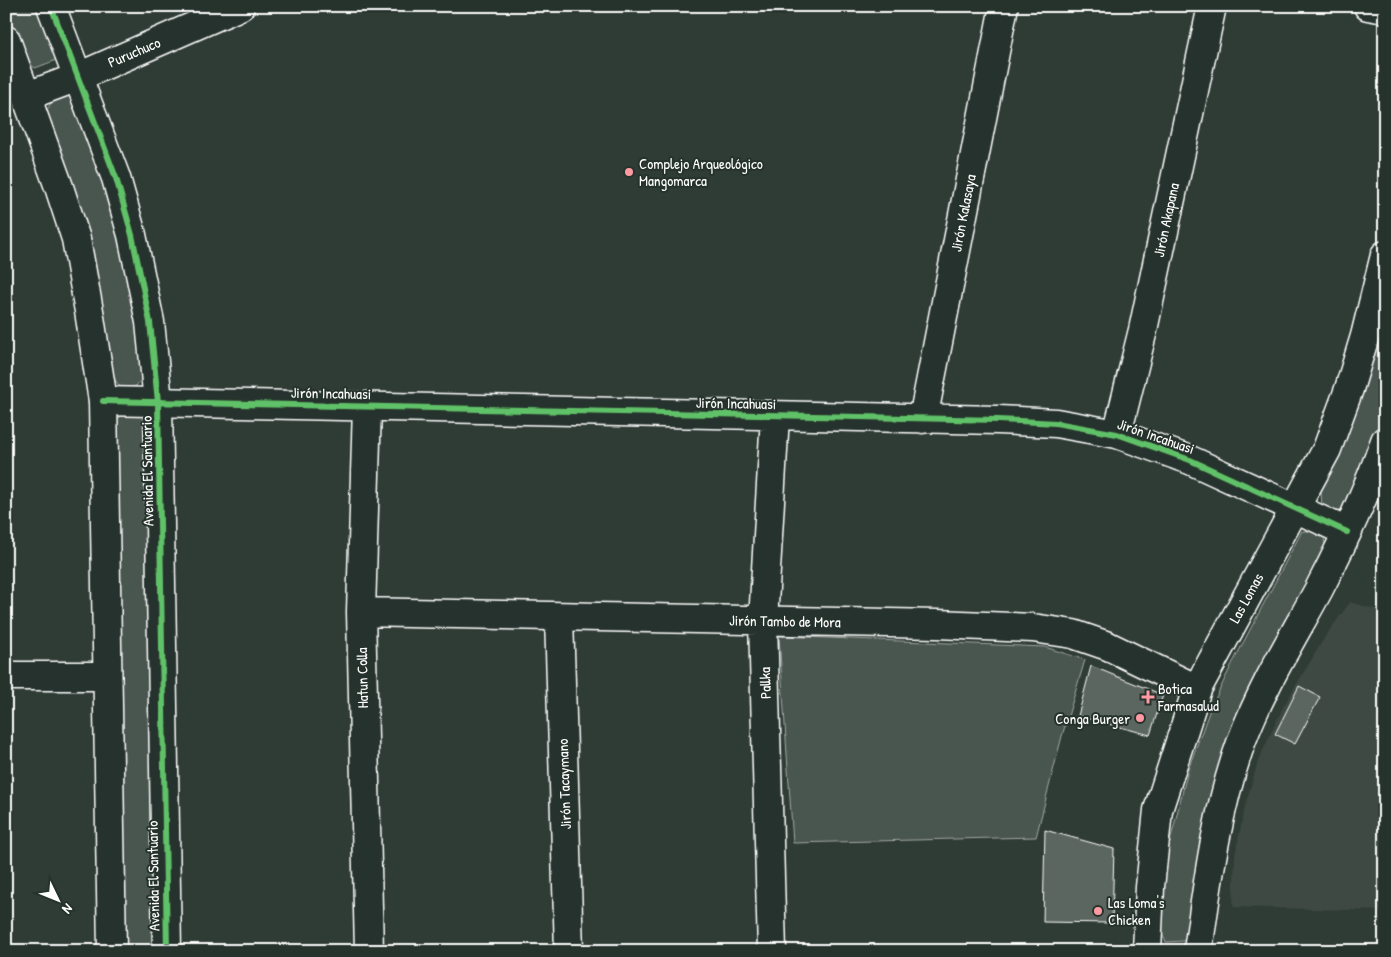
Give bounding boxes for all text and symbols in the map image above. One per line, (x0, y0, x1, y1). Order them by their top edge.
street label: Puruchuco (105, 32, 163, 72)
place label: Complejo Arqueológico Mangomarca (639, 153, 763, 191)
marker: Complejo Arqueológico Mangomarca (623, 166, 635, 178)
street label: Jirón Kalasaya (945, 172, 981, 254)
street label: Jirón Akapana (1148, 181, 1184, 259)
street label: Jirón Incahuasi (291, 382, 371, 404)
street label: Jirón Incahuasi (696, 392, 776, 414)
street label: Jirón Incahuasi (1115, 413, 1197, 459)
street label: Avenida El Santuario (136, 416, 158, 526)
street label: Las Lomas (1224, 569, 1268, 627)
street label: Jirón Tambo de Mora (729, 610, 841, 632)
street label: Hatun Colla (351, 647, 373, 709)
street label: Pallka (754, 667, 776, 699)
place label: Botica Farmasalud (1157, 678, 1219, 716)
marker: Botica Farmasalud (1142, 691, 1154, 703)
place label: Conga Burger (1055, 708, 1130, 729)
marker: Conga Burger (1134, 712, 1146, 724)
street label: Jirón Tacaymano (552, 738, 576, 830)
street label: Avenida El Santuario (142, 821, 164, 931)
north arrow (32, 874, 82, 924)
place label: Las Loma's Chicken (1108, 892, 1165, 930)
text: N (58, 900, 77, 919)
marker: Las Loma's Chicken (1092, 905, 1104, 917)

